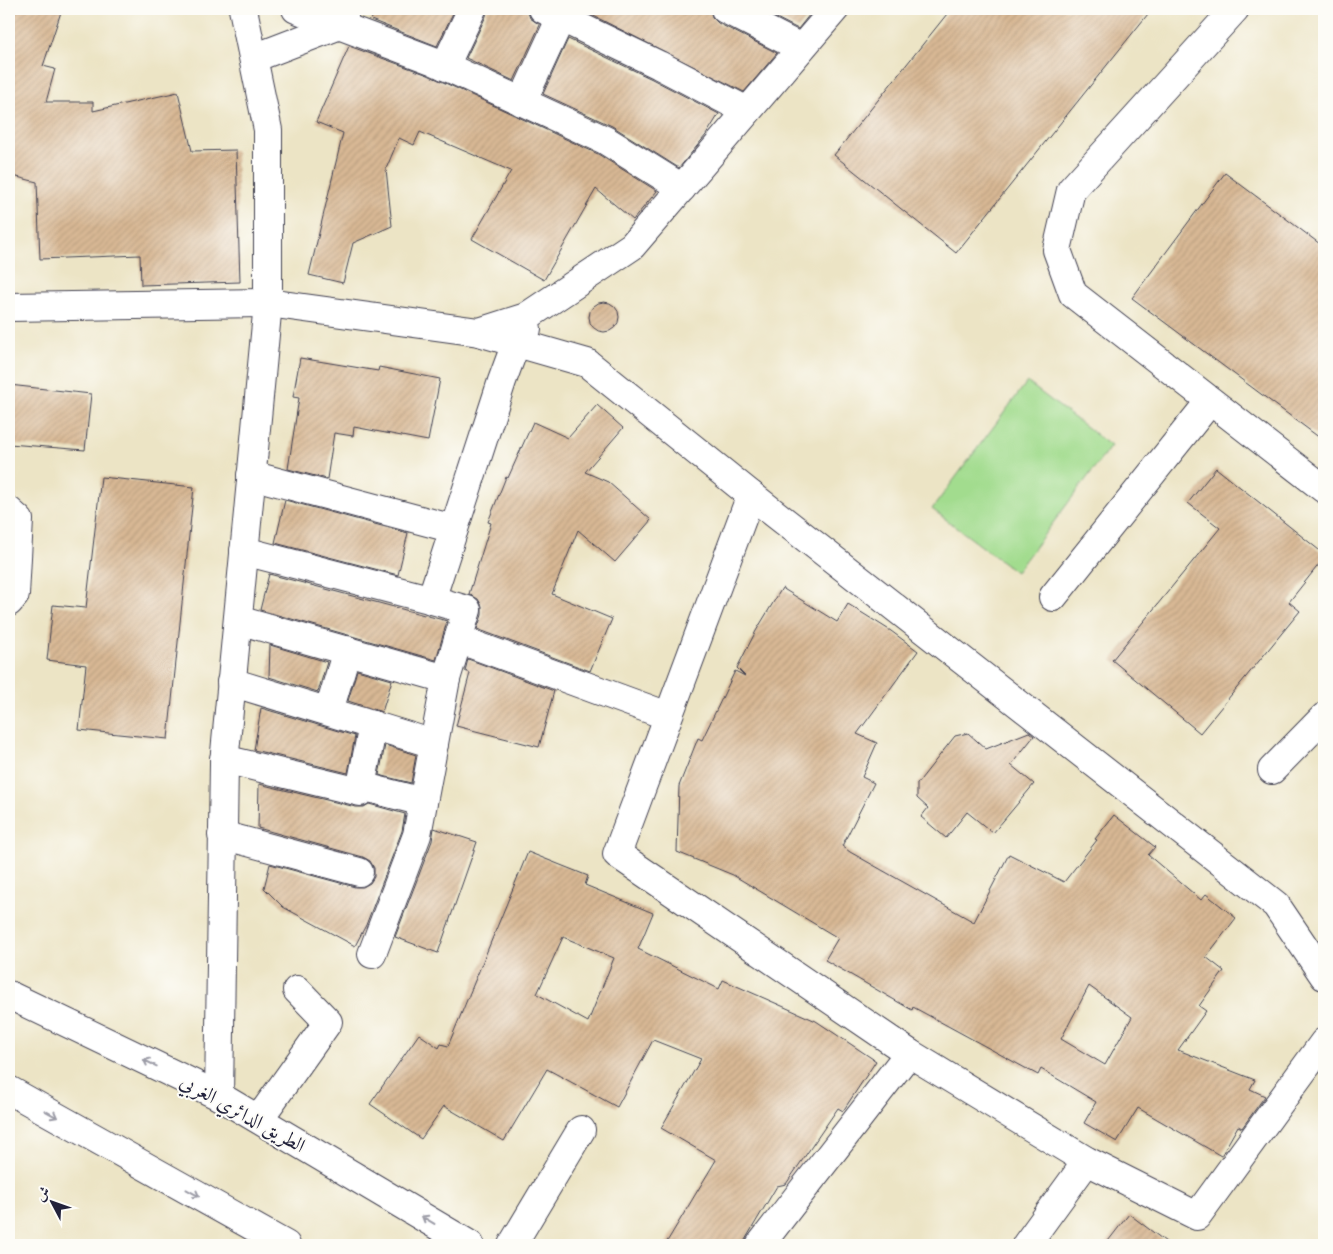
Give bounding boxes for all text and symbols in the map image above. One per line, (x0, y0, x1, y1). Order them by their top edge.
one-way arrow (143, 1057, 158, 1067)
street label: الطريق الدائري الغربي (174, 1066, 311, 1161)
one-way arrow (44, 1109, 59, 1119)
north arrow (28, 1176, 78, 1226)
text: ش (30, 1182, 54, 1205)
one-way arrow (185, 1189, 200, 1199)
one-way arrow (422, 1215, 436, 1225)

